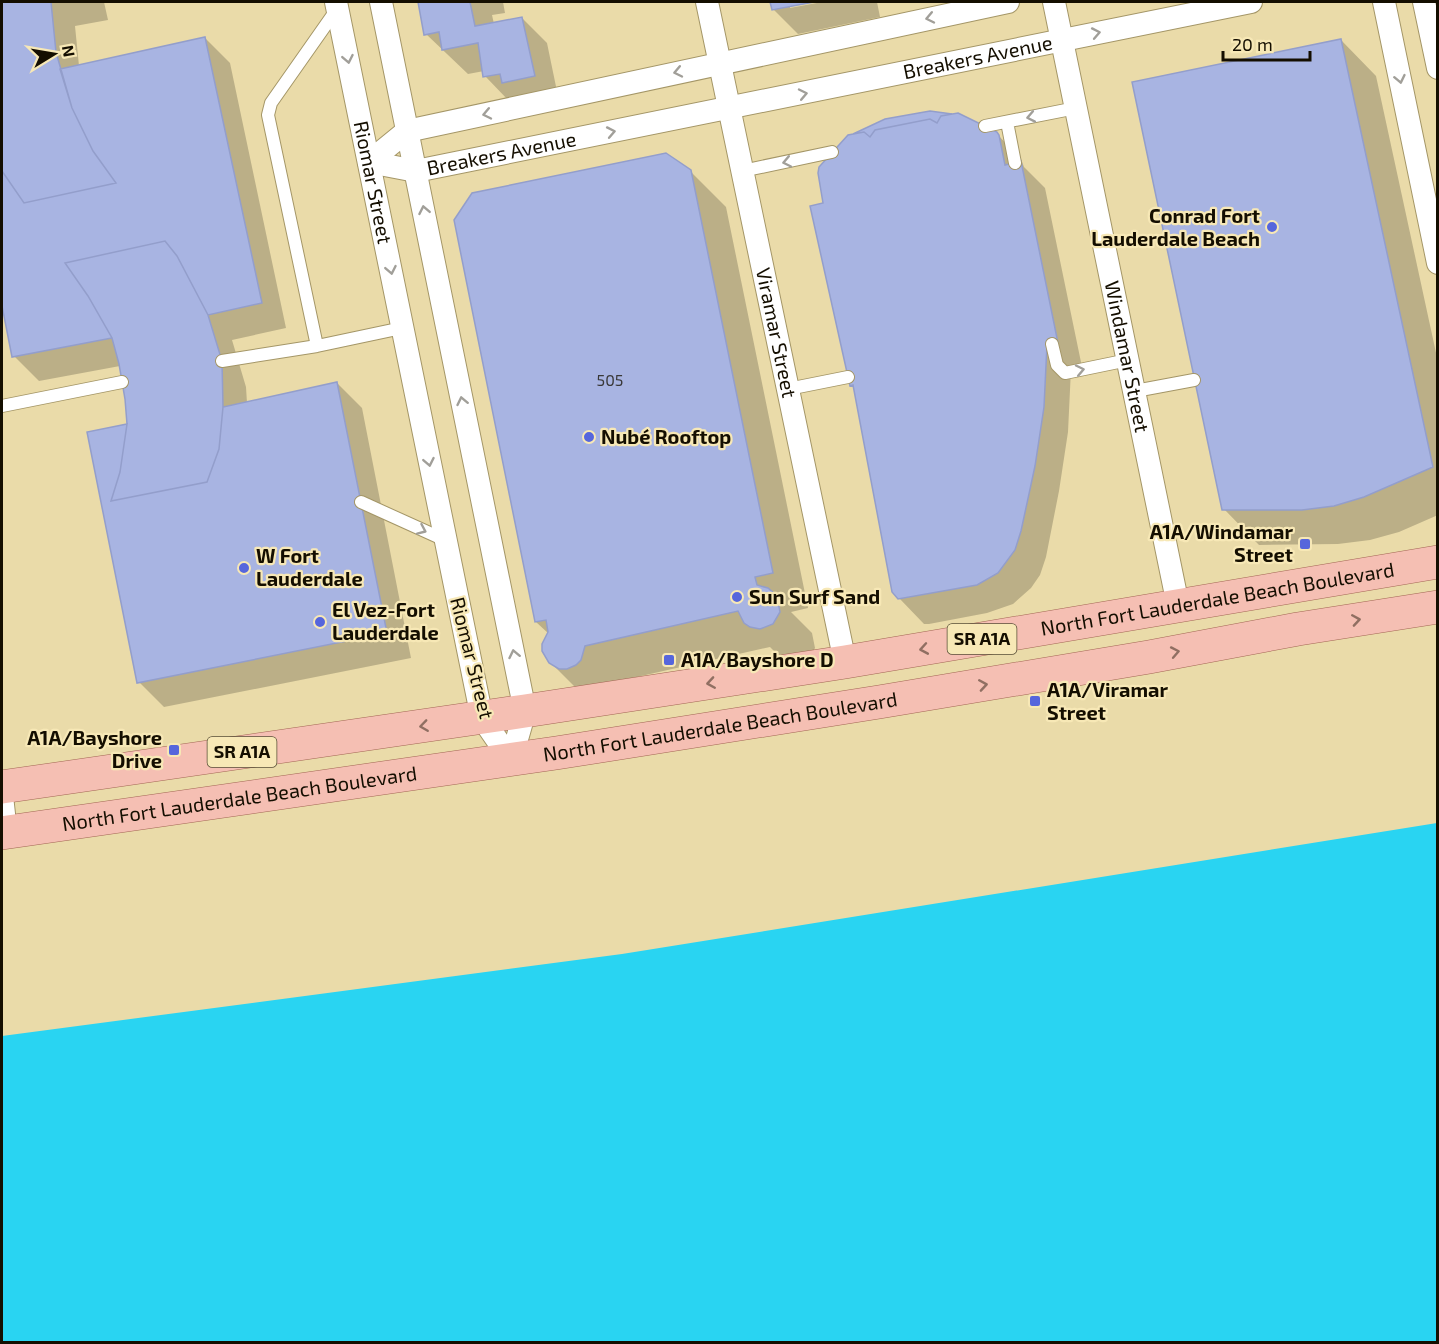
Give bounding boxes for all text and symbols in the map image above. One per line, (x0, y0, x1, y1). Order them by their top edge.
one-way arrow (926, 11, 936, 24)
north arrow (24, 24, 84, 84)
scale bar (1223, 24, 1310, 62)
one-way arrow (1091, 27, 1101, 40)
street label: Breakers Avenue (901, 30, 1054, 83)
text: 20 m (1232, 33, 1273, 55)
text: N (59, 44, 80, 59)
one-way arrow (340, 54, 353, 64)
one-way arrow (673, 65, 683, 78)
one-way arrow (1393, 74, 1406, 84)
one-way arrow (797, 88, 807, 101)
one-way arrow (483, 106, 493, 119)
one-way arrow (1026, 110, 1036, 123)
street label: Riomar Street (350, 118, 398, 246)
street label: Breakers Avenue (424, 126, 578, 180)
one-way arrow (606, 126, 616, 139)
one-way arrow (782, 155, 792, 168)
place label: Conrad Fort Lauderdale Beach (1091, 203, 1260, 250)
one-way arrow (418, 205, 431, 215)
marker: Conrad Fort Lauderdale Beach (1265, 220, 1279, 234)
one-way arrow (384, 265, 397, 275)
street label: Viramar Street (752, 265, 803, 400)
street label: Windamar Street (1101, 278, 1155, 435)
one-way arrow (1075, 364, 1085, 377)
house number: 505 (597, 370, 623, 389)
one-way arrow (456, 397, 469, 407)
place label: Nubé Rooftop (601, 424, 731, 448)
marker: Nubé Rooftop (582, 430, 596, 444)
one-way arrow (422, 456, 435, 466)
place label: A1A/Windamar Street (1150, 519, 1293, 566)
one-way arrow (416, 522, 427, 534)
marker: A1A/Windamar Street (1298, 537, 1312, 551)
place label: W Fort Lauderdale (256, 543, 363, 590)
street label: North Fort Lauderdale Beach Boulevard (1039, 557, 1396, 640)
marker: W Fort Lauderdale (237, 561, 251, 575)
place label: Sun Surf Sand (749, 584, 880, 608)
marker: Sun Surf Sand (730, 590, 744, 604)
street label: Riomar Street (446, 594, 500, 722)
place label: El Vez-Fort Lauderdale (332, 597, 439, 644)
marker: El Vez-Fort Lauderdale (313, 615, 327, 629)
one-way arrow (1351, 615, 1360, 627)
road number: SR A1A (948, 624, 1016, 654)
one-way arrow (920, 642, 930, 655)
place label: A1A/Bayshore D (681, 647, 834, 672)
one-way arrow (1171, 647, 1180, 659)
one-way arrow (508, 649, 521, 659)
marker: A1A/Bayshore D (662, 653, 676, 667)
one-way arrow (706, 676, 716, 688)
place label: A1A/Viramar Street (1047, 677, 1168, 724)
one-way arrow (978, 679, 988, 692)
street label: North Fort Lauderdale Beach Boulevard (541, 686, 899, 766)
marker: A1A/Viramar Street (1028, 694, 1042, 708)
one-way arrow (420, 720, 429, 732)
place label: A1A/Bayshore Drive (27, 725, 162, 772)
road number: SR A1A (208, 737, 276, 767)
marker: A1A/Bayshore Drive (167, 743, 181, 757)
street label: North Fort Lauderdale Beach Boulevard (60, 760, 418, 835)

